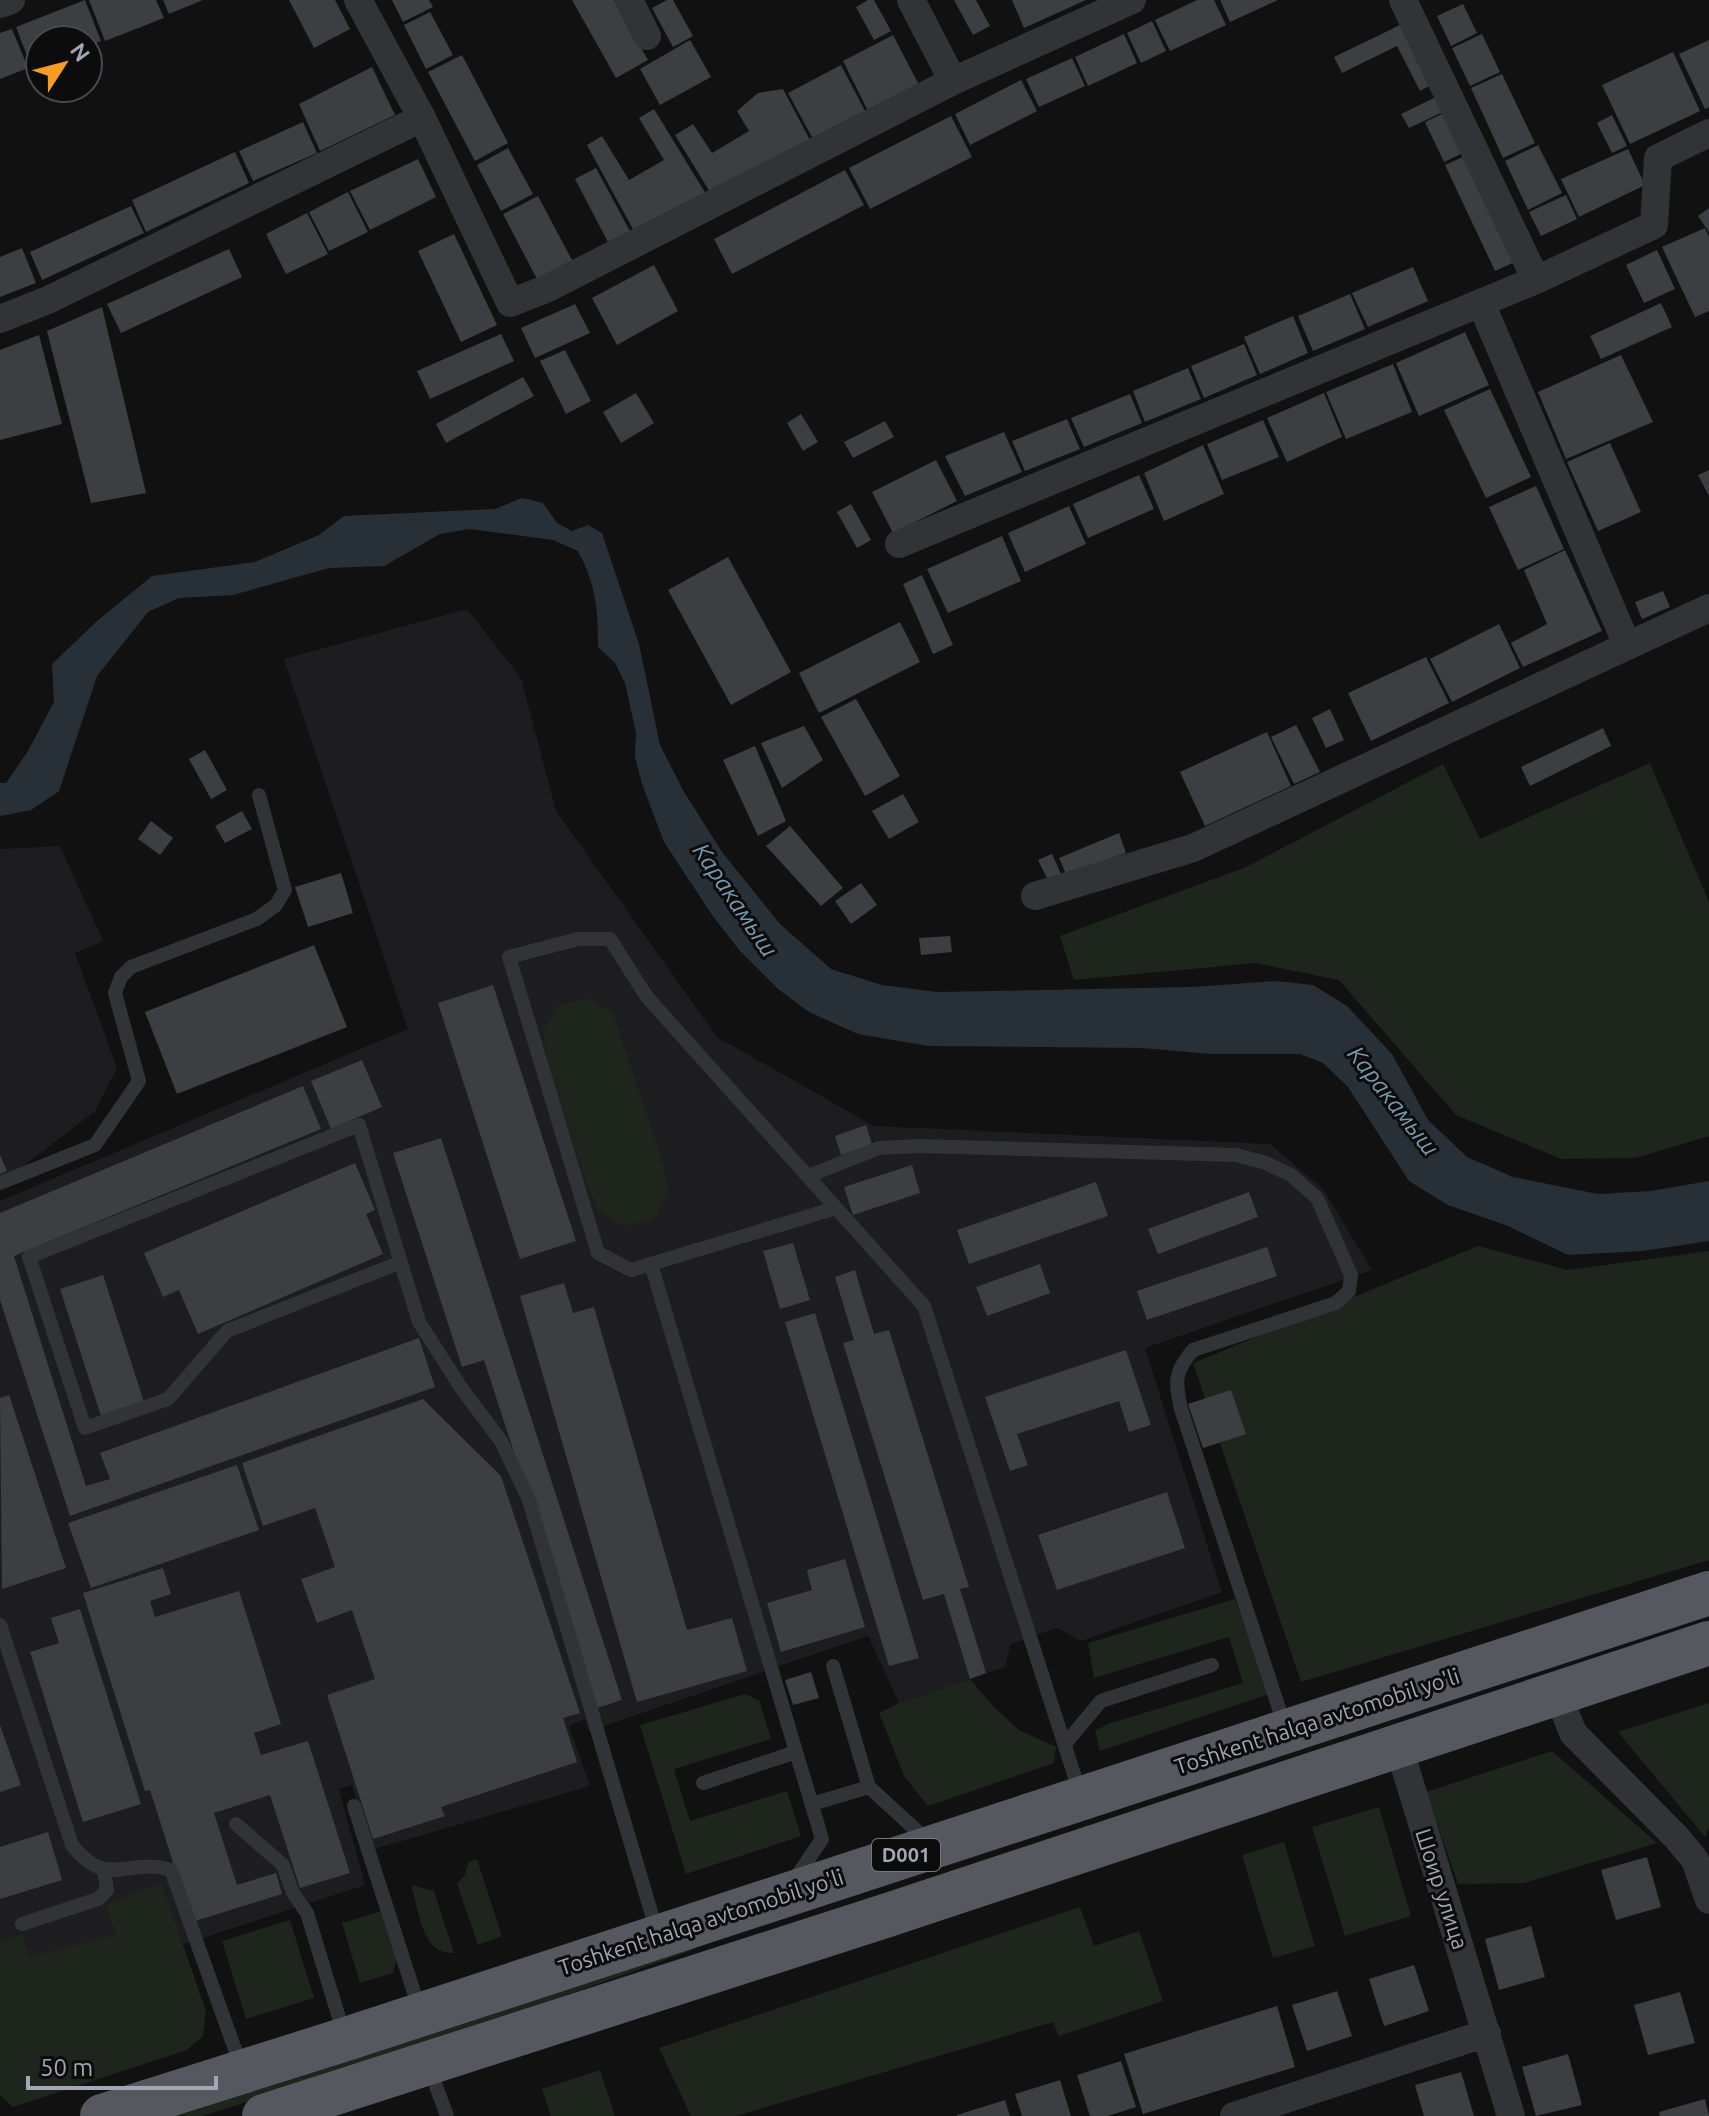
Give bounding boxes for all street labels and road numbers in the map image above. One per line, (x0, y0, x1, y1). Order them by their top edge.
street label: Toshkent halqa avtomobil yo'li (1171, 1663, 1462, 1778)
street label: Шоир улица (1411, 1825, 1474, 1952)
road number: D001 (872, 1839, 940, 1871)
street label: Toshkent halqa avtomobil yo'li (555, 1864, 846, 1979)

